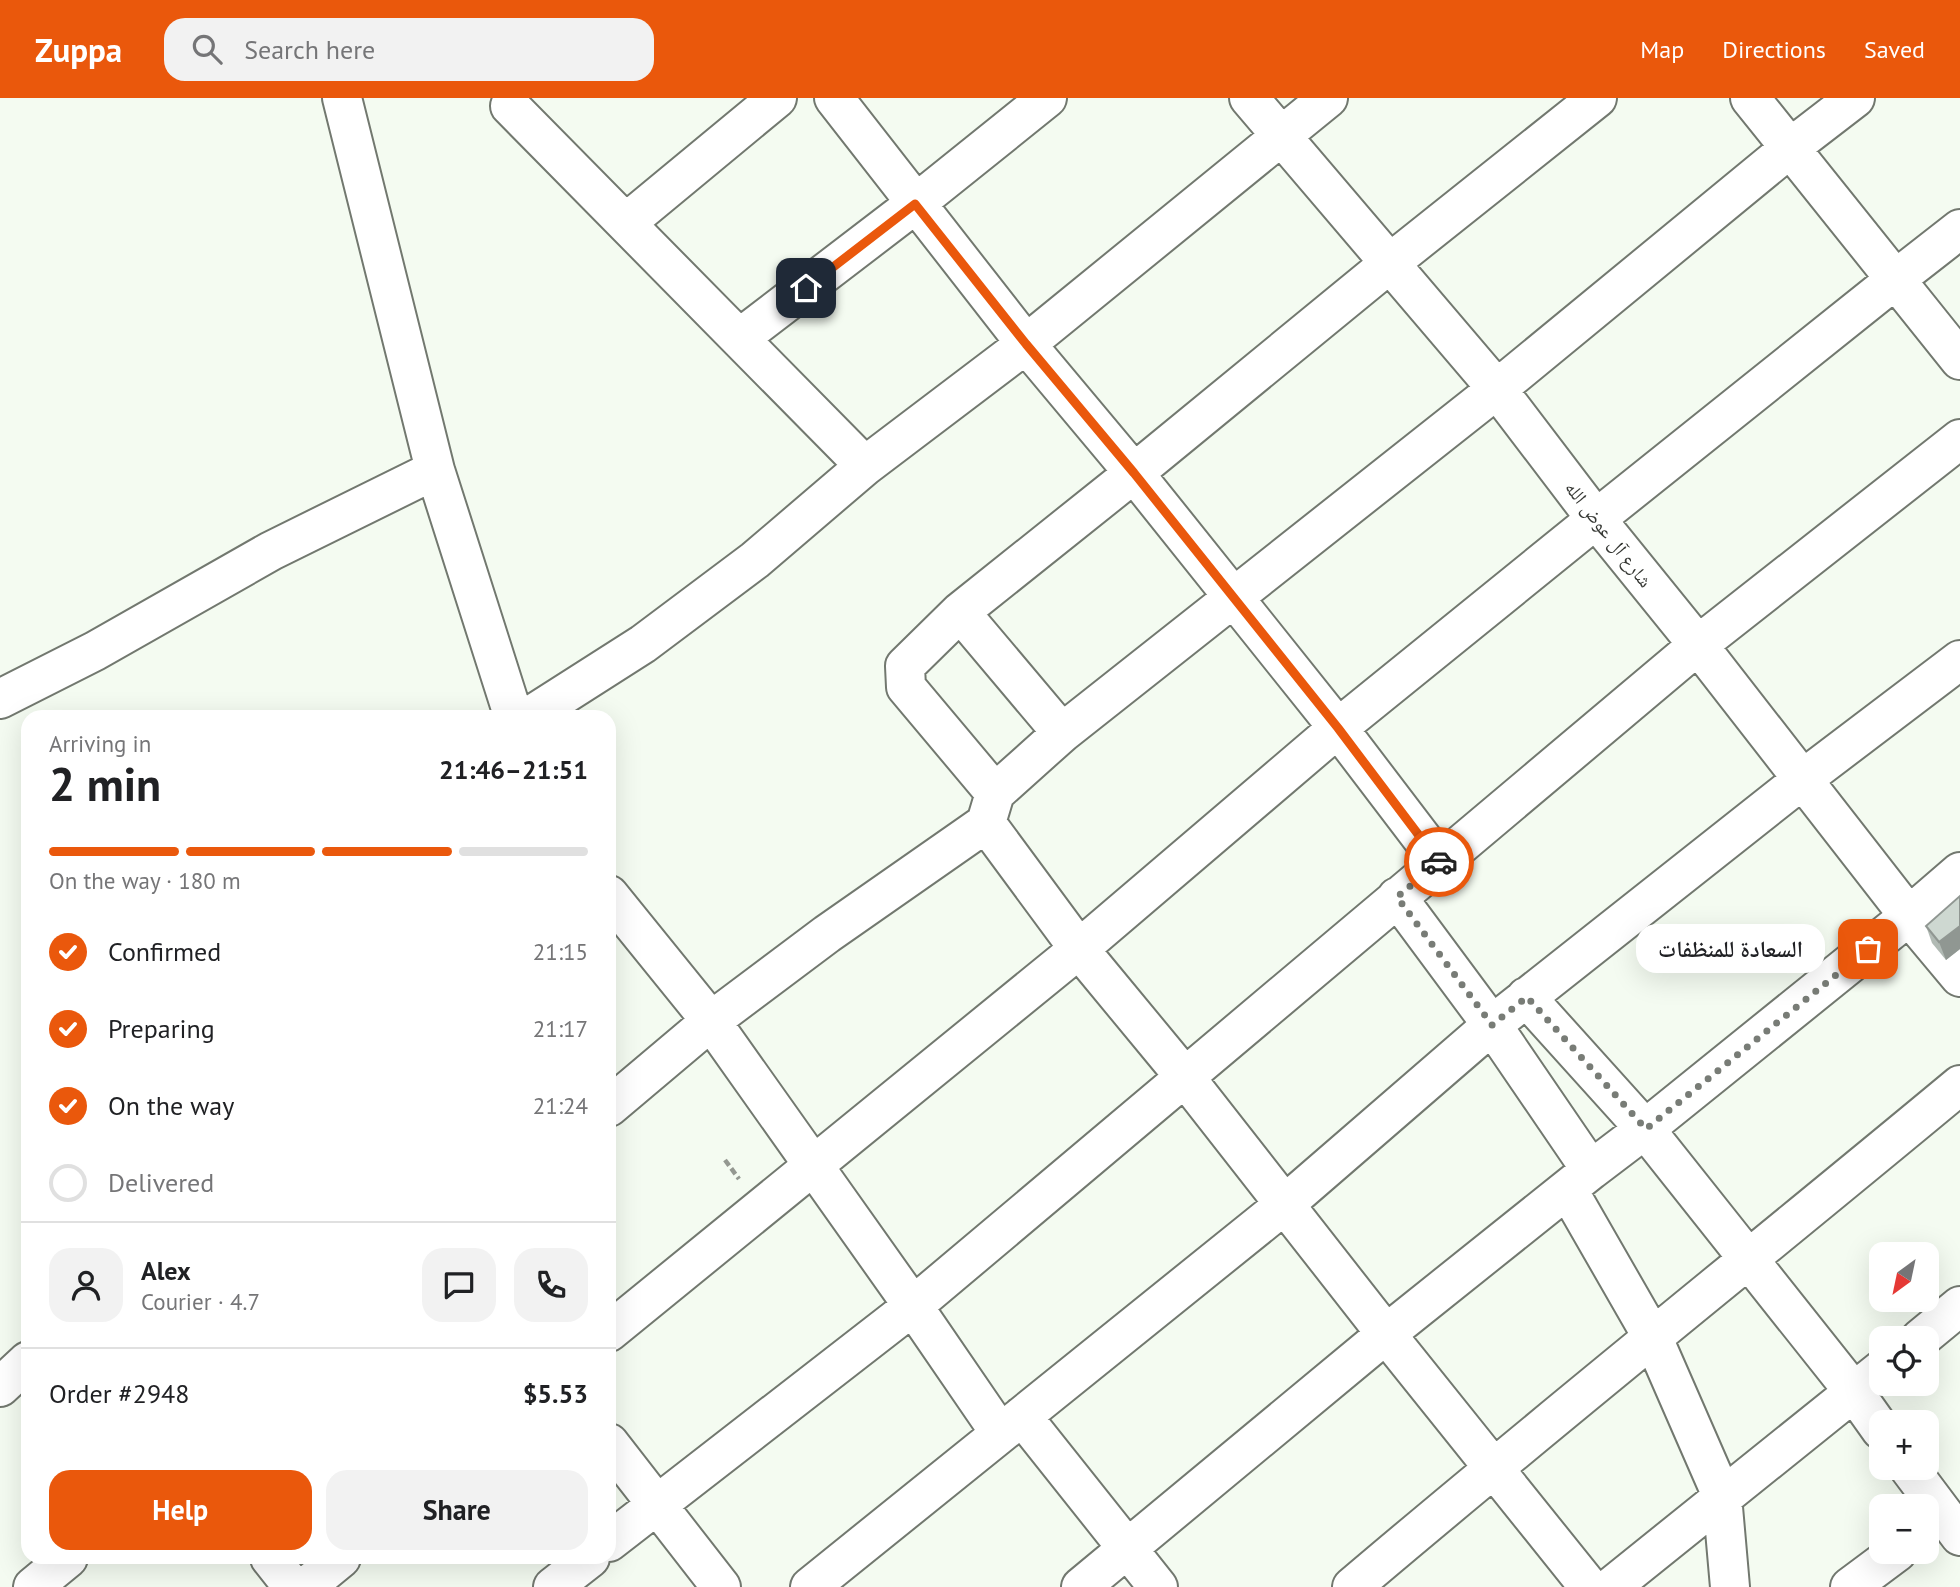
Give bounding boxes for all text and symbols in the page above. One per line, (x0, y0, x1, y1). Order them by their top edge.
search box (164, 18, 654, 81)
text: Zuppa (35, 28, 122, 71)
icon: search (188, 30, 226, 68)
text: Search here (244, 33, 375, 66)
text: Map (1640, 34, 1684, 65)
text: Directions (1722, 34, 1826, 65)
text: Saved (1864, 34, 1925, 65)
pin (776, 258, 836, 318)
icon: home (787, 269, 825, 307)
street label: شارع آل عوض الله (1560, 476, 1658, 592)
text: Arriving in (49, 729, 151, 758)
text: 21:46–21:51 (439, 753, 588, 786)
text: 2 min (49, 754, 161, 814)
courier (1404, 827, 1474, 897)
icon: car (1420, 843, 1458, 881)
text: On the way · 180 m (49, 866, 241, 895)
pin (1838, 919, 1898, 979)
callout: السعادة للمنظفات (1637, 924, 1826, 974)
icon: bag (1849, 930, 1887, 968)
icon: check (49, 933, 87, 971)
text: السعادة للمنظفات (1658, 934, 1803, 963)
text: Confirmed (108, 935, 221, 968)
text: 21:15 (533, 937, 588, 966)
icon: check (49, 1010, 87, 1048)
text: Preparing (108, 1012, 215, 1045)
text: 21:17 (533, 1014, 588, 1043)
icon: check (49, 1087, 87, 1125)
text: On the way (108, 1089, 234, 1122)
text: 21:24 (533, 1091, 588, 1120)
text: Delivered (108, 1166, 214, 1199)
north arrow (1869, 1242, 1939, 1312)
map controls (1869, 1242, 1939, 1564)
button: person (49, 1248, 123, 1322)
button: chat (422, 1248, 496, 1322)
button: phone (514, 1248, 588, 1322)
text: Alex (141, 1254, 191, 1287)
text: Courier · 4.7 (141, 1287, 260, 1316)
button: locate (1869, 1326, 1939, 1396)
text: Order #2948 (49, 1377, 189, 1410)
text: $5.53 (523, 1377, 588, 1410)
button: + (1869, 1410, 1939, 1480)
button: Help (49, 1470, 312, 1550)
button: Share (326, 1470, 588, 1550)
button: − (1869, 1494, 1939, 1564)

